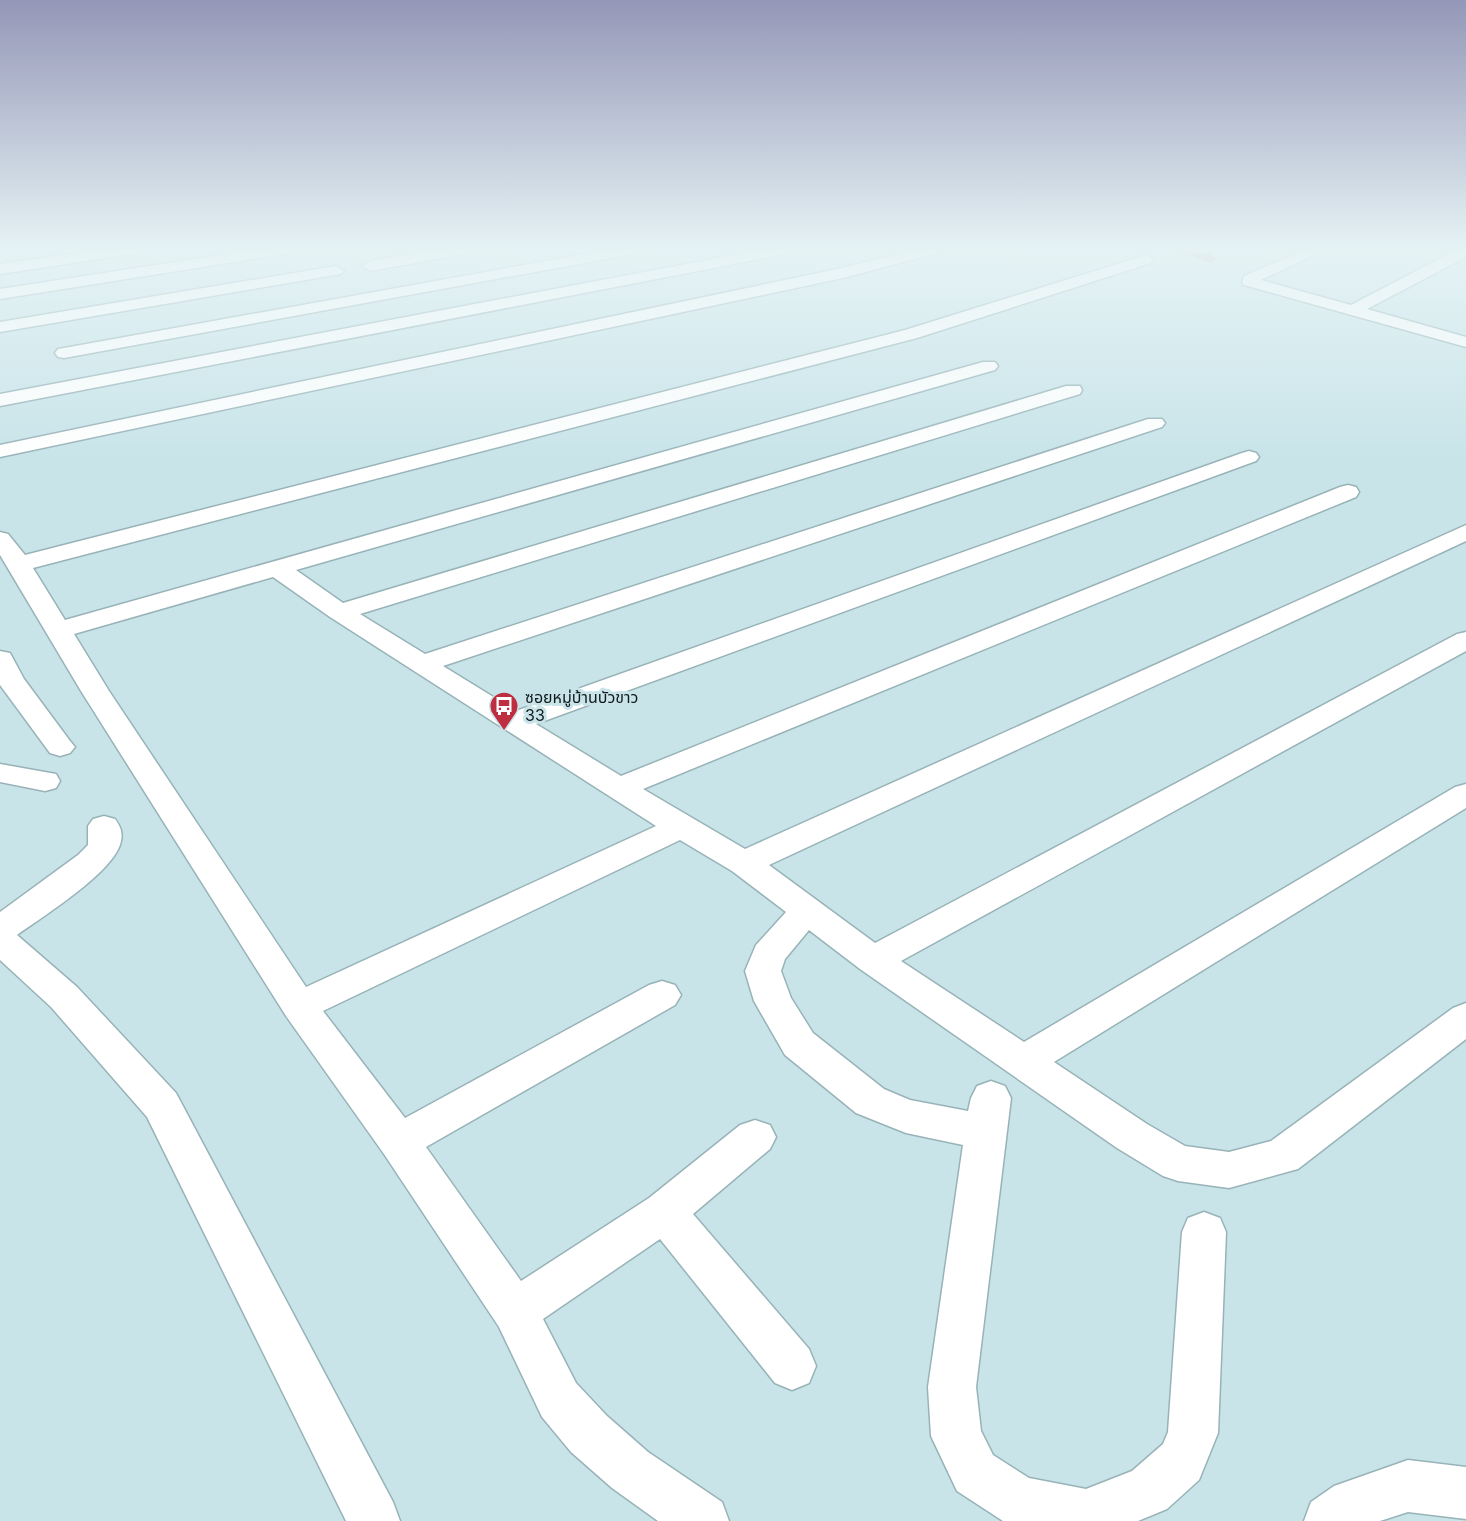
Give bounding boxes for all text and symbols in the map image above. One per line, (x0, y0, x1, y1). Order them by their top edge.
place label: ซอยหมู่บ้านบัวขาว 33 (525, 687, 638, 725)
bus stop icon: ซอยหมู่บ้านบัวขาว 33 (488, 690, 520, 732)

